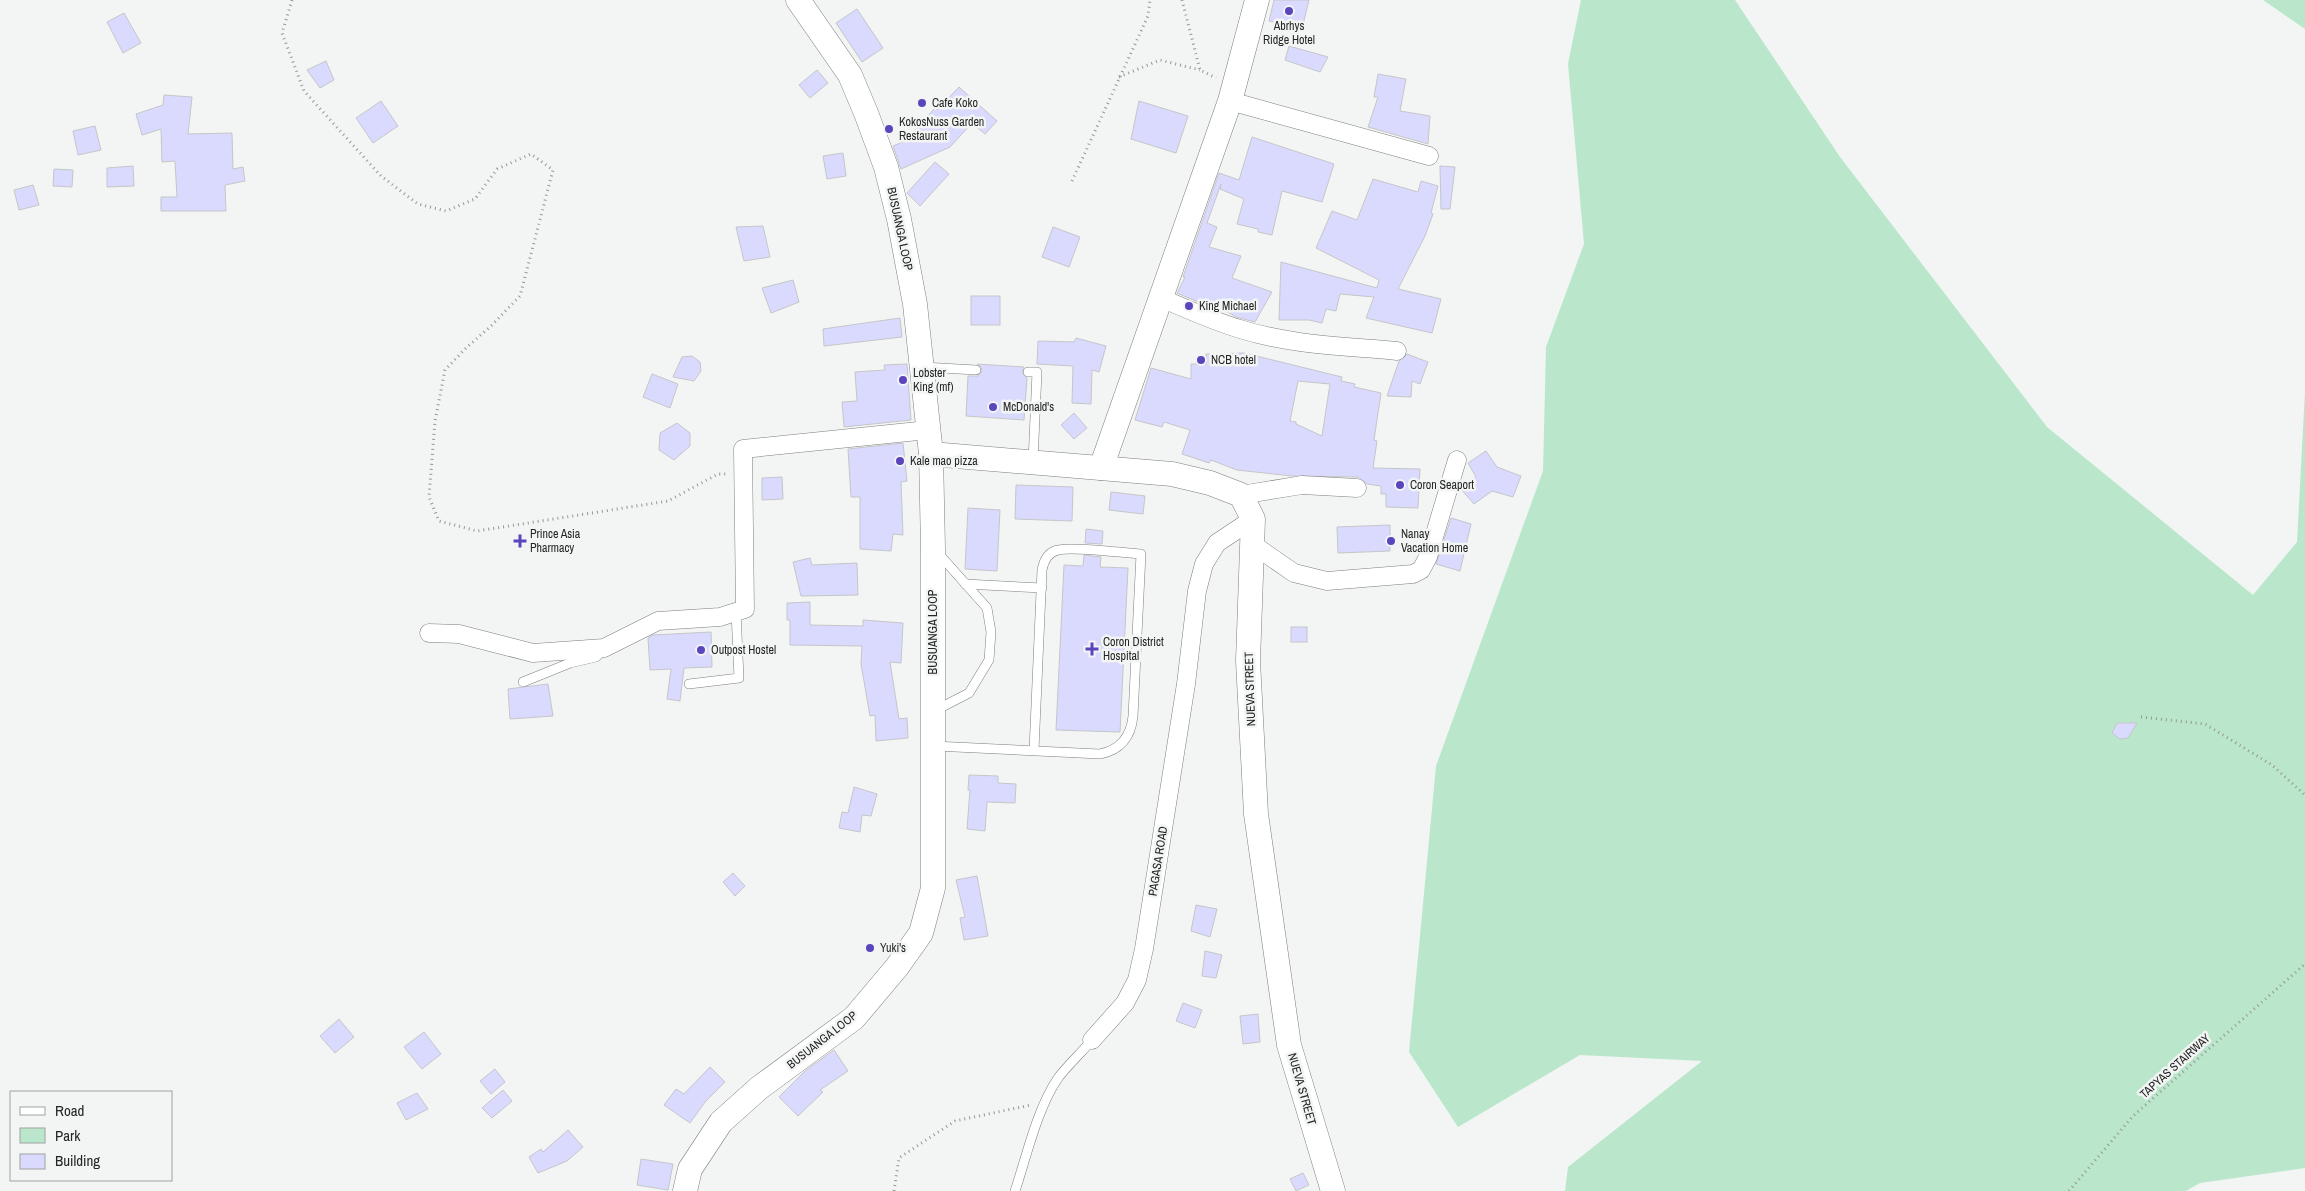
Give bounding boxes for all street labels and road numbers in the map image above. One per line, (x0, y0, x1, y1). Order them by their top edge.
street label: BUSUANGA LOOP (883, 186, 917, 273)
street label: BUSUANGA LOOP (925, 589, 941, 674)
street label: NUEVA STREET (1241, 652, 1259, 726)
street label: PAGASA ROAD (1145, 825, 1171, 897)
street label: BUSUANGA LOOP (784, 1007, 861, 1072)
street label: TAPYAS STAIRWAY (2136, 1030, 2214, 1102)
street label: NUEVA STREET (1284, 1051, 1320, 1127)

